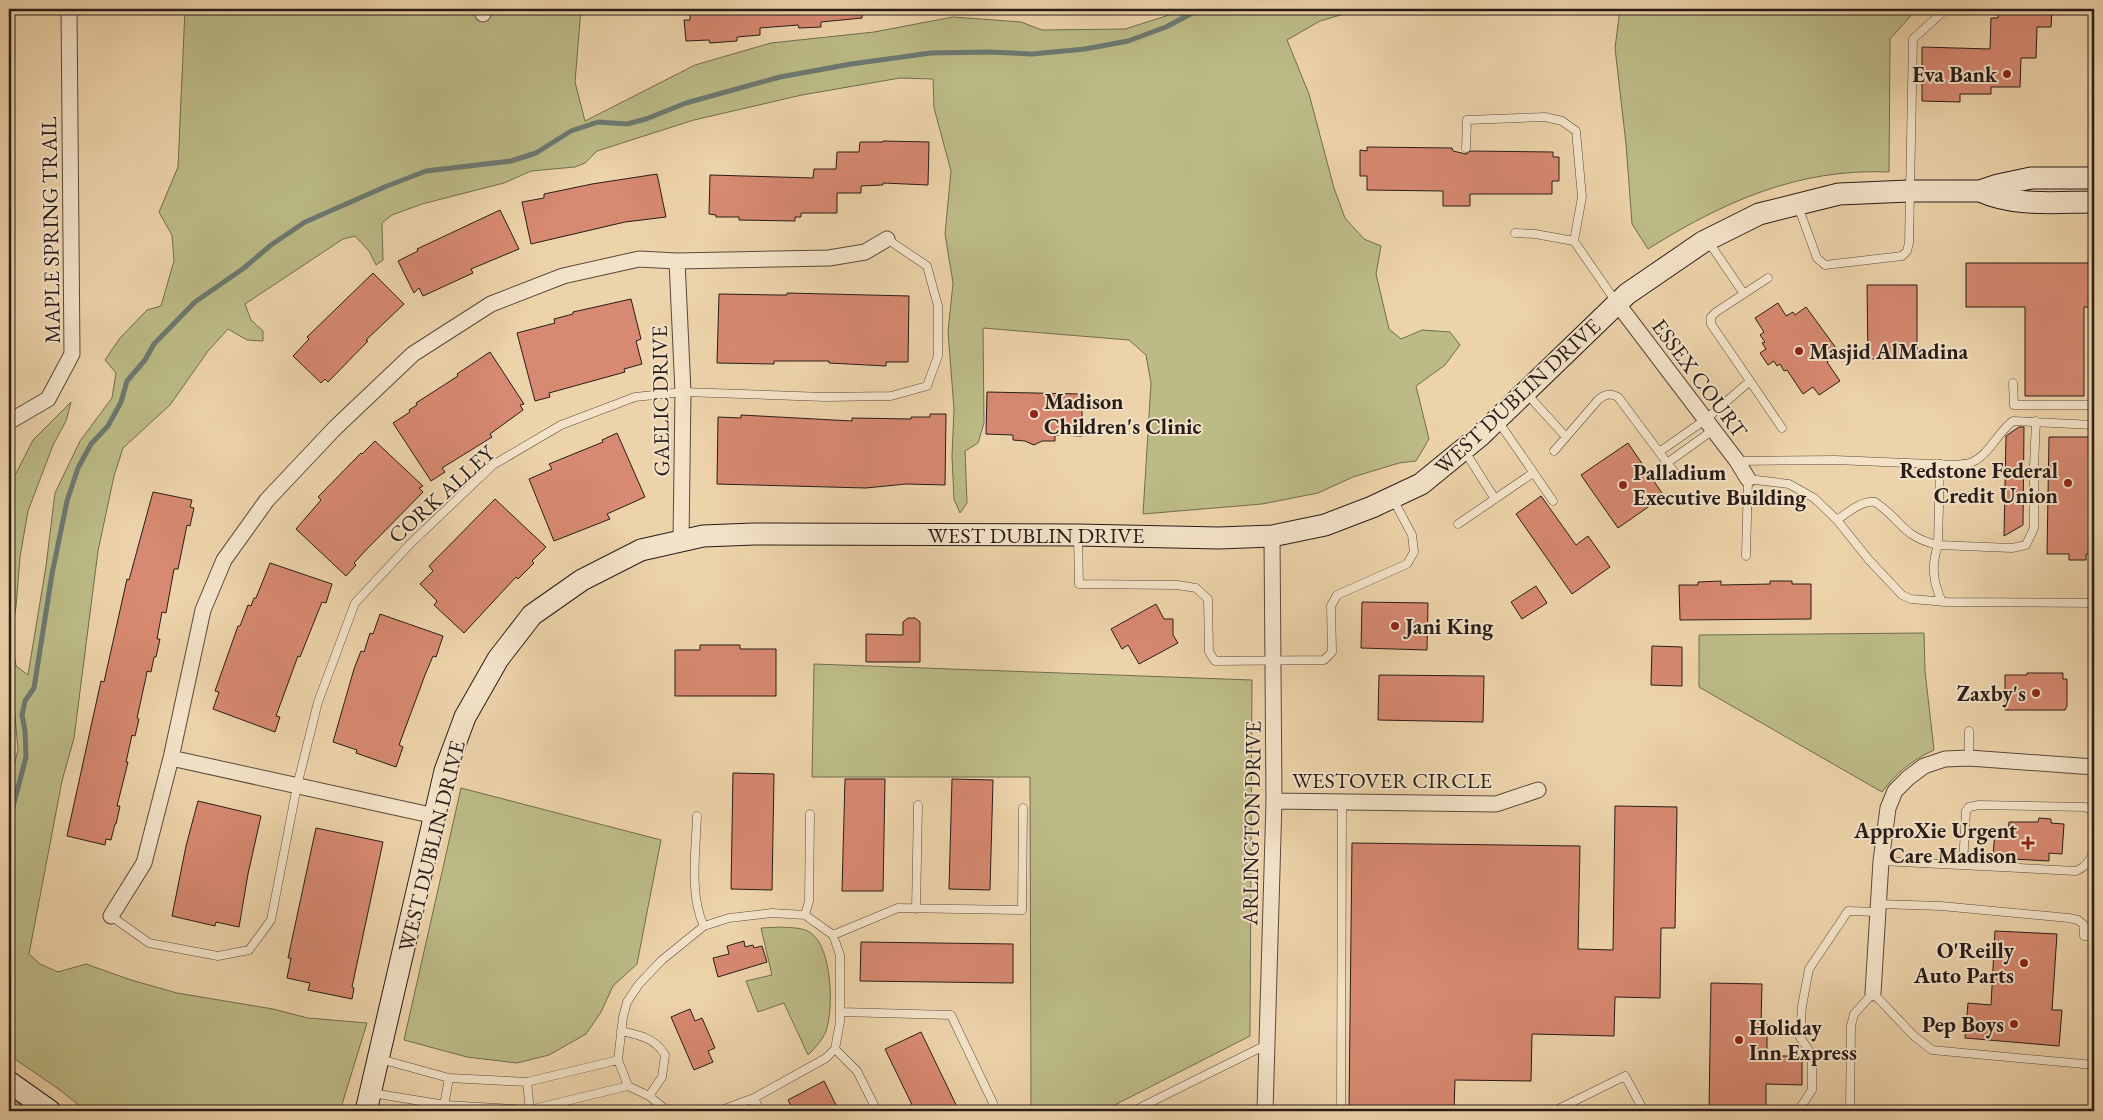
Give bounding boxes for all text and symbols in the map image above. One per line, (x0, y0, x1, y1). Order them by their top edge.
place label: Eva Bank (1912, 60, 1998, 89)
marker: Eva Bank (2001, 68, 2013, 80)
street label: MAPLE SPRING TRAIL (34, 116, 67, 344)
street label: WEST DUBLIN DRIVE (1428, 312, 1607, 481)
street label: ESSEX COURT (1645, 313, 1754, 444)
street label: GAELIC DRIVE (645, 325, 676, 477)
place label: Masjid AlMadina (1809, 337, 1969, 366)
marker: Masjid AlMadina (1793, 345, 1805, 357)
place label: Madison Children's Clinic (1044, 387, 1202, 441)
marker: Madison Children's Clinic (1028, 408, 1040, 420)
street label: CORK ALLEY (382, 438, 502, 550)
place label: Redstone Federal Credit Union (1899, 456, 2059, 510)
place label: Palladium Executive Building (1633, 458, 1807, 512)
marker: Redstone Federal Credit Union (2062, 477, 2074, 489)
marker: Palladium Executive Building (1617, 479, 1629, 491)
street label: WEST DUBLIN DRIVE (928, 521, 1144, 550)
place label: Jani King (1403, 612, 1494, 641)
marker: Jani King (1389, 620, 1401, 632)
place label: Zaxby's (1957, 679, 2026, 708)
marker: Zaxby's (2030, 687, 2042, 699)
street label: ARLINGTON DRIVE (1235, 720, 1268, 927)
street label: WEST DUBLIN DRIVE (391, 737, 472, 955)
street label: WESTOVER CIRCLE (1292, 766, 1492, 795)
place label: ApproXie Urgent Care Madison (1853, 816, 2018, 870)
marker: ApproXie Urgent Care Madison (2021, 836, 2035, 850)
place label: O'Reilly Auto Parts (1913, 936, 2014, 990)
marker: O'Reilly Auto Parts (2018, 957, 2030, 969)
place label: Pep Boys (1922, 1010, 2004, 1039)
place label: Holiday Inn Express (1749, 1013, 1857, 1067)
marker: Pep Boys (2008, 1018, 2020, 1030)
marker: Holiday Inn Express (1733, 1034, 1745, 1046)

